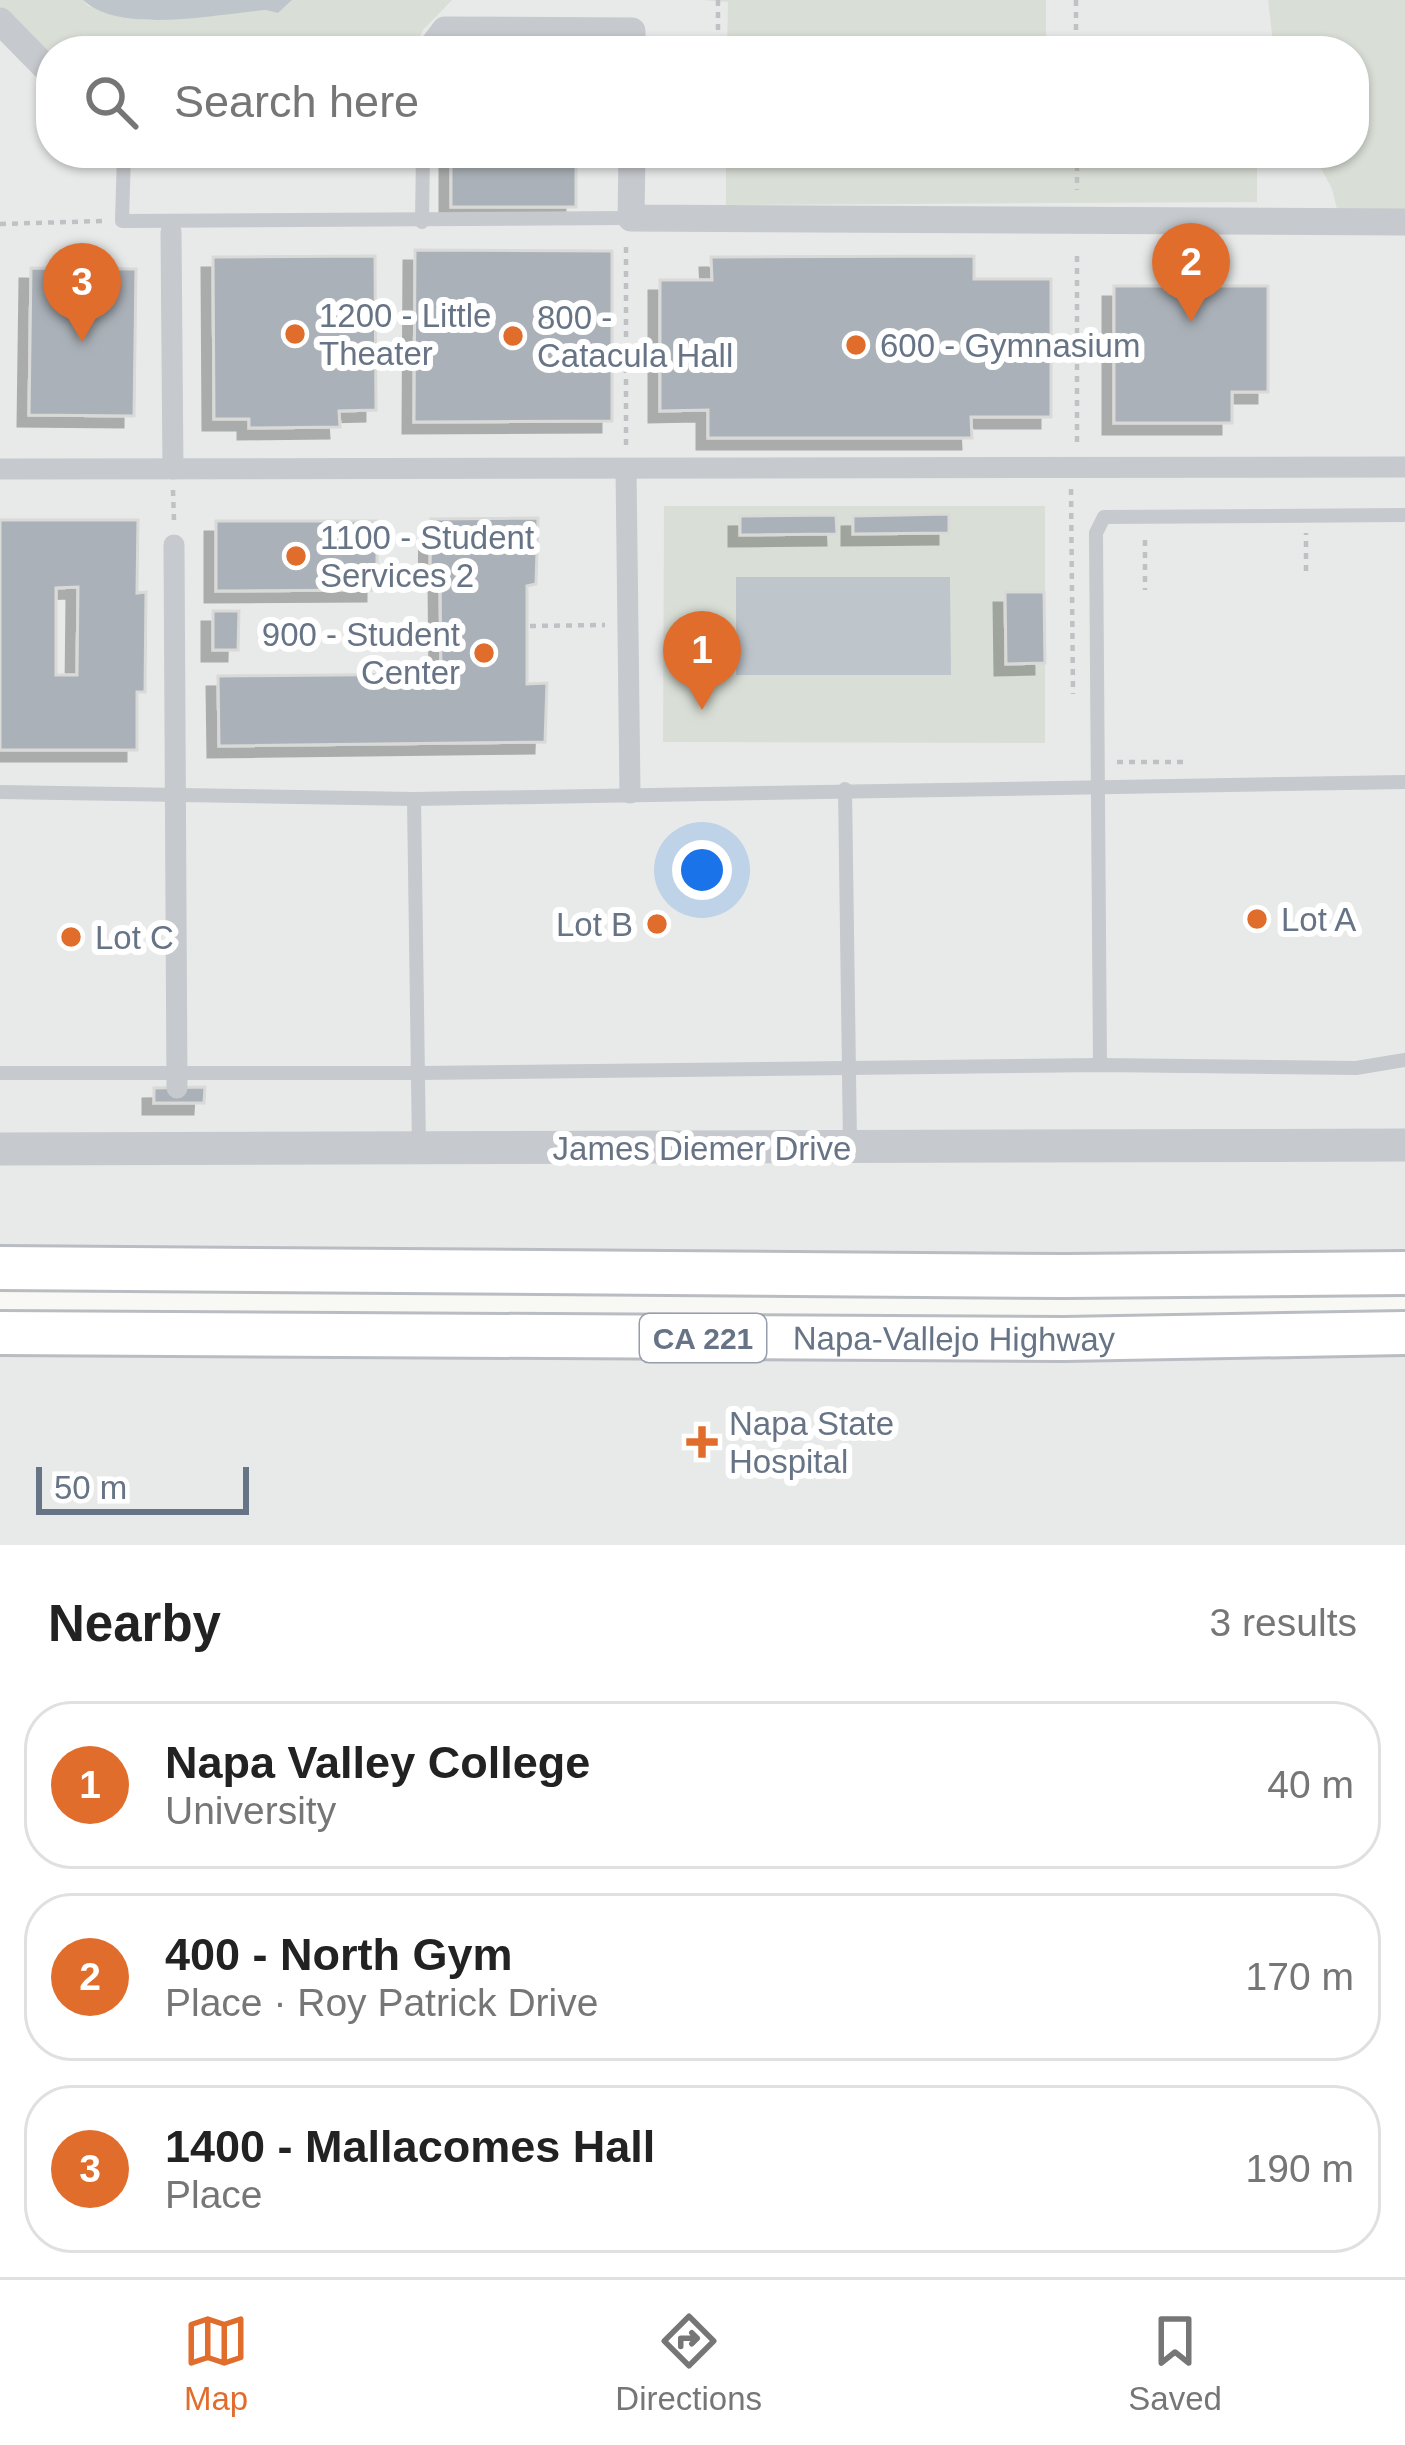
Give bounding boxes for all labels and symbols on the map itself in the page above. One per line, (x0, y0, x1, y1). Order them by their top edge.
pin: 2 (1152, 223, 1230, 322)
pin: 3 (43, 243, 121, 342)
place label: 1200 - Little Theater (319, 297, 491, 372)
place label: 800 - Catacula Hall (537, 299, 733, 374)
marker: 1200 - Little Theater (282, 321, 308, 347)
marker: 800 - Catacula Hall (500, 323, 526, 349)
place label: 600 - Gymnasium (880, 327, 1140, 364)
marker: 600 - Gymnasium (843, 332, 869, 358)
place label: 1100 - Student Services 2 (320, 519, 534, 594)
marker: 1100 - Student Services 2 (283, 543, 309, 569)
pin: 1 (663, 611, 741, 710)
place label: 900 - Student Center (262, 616, 460, 691)
marker: 900 - Student Center (471, 640, 497, 666)
your location (672, 840, 732, 900)
place label: Lot A (1281, 901, 1356, 938)
place label: Lot B (556, 906, 633, 943)
marker: Lot A (1244, 906, 1270, 932)
marker: Lot B (644, 911, 670, 937)
place label: Lot C (95, 919, 174, 956)
marker: Lot C (58, 924, 84, 950)
street label: James Diemer Drive (553, 1130, 851, 1167)
road number: CA 221 (640, 1314, 766, 1362)
street label: Napa-Vallejo Highway (793, 1319, 1116, 1358)
place label: Napa State Hospital (729, 1405, 894, 1480)
marker: Napa State Hospital (686, 1426, 718, 1458)
scale bar (36, 1461, 249, 1514)

